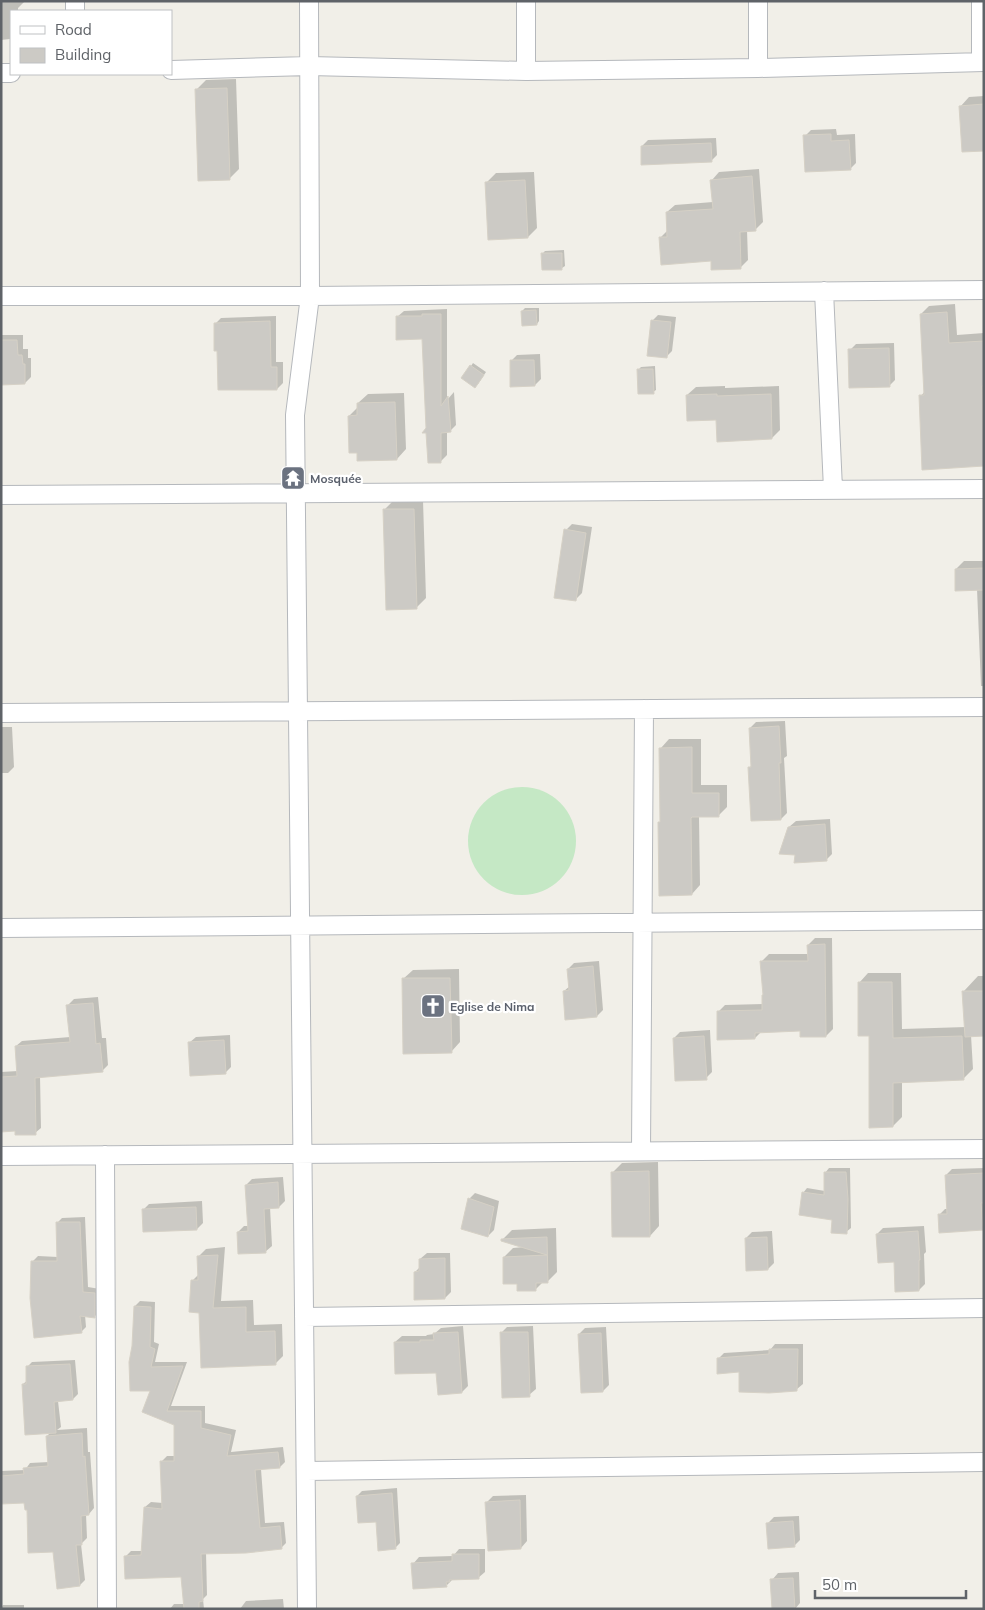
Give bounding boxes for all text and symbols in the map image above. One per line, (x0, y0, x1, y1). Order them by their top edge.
legend (10, 10, 172, 75)
text: Road (55, 20, 92, 39)
text: Building (55, 45, 111, 64)
temple icon: Mosquée (280, 465, 306, 491)
place label: Mosquée (310, 471, 362, 486)
church icon: Eglise de Nima (420, 993, 446, 1019)
place label: Eglise de Nima (450, 999, 534, 1014)
scale bar (815, 1568, 966, 1600)
text: 50 m (822, 1575, 857, 1594)

